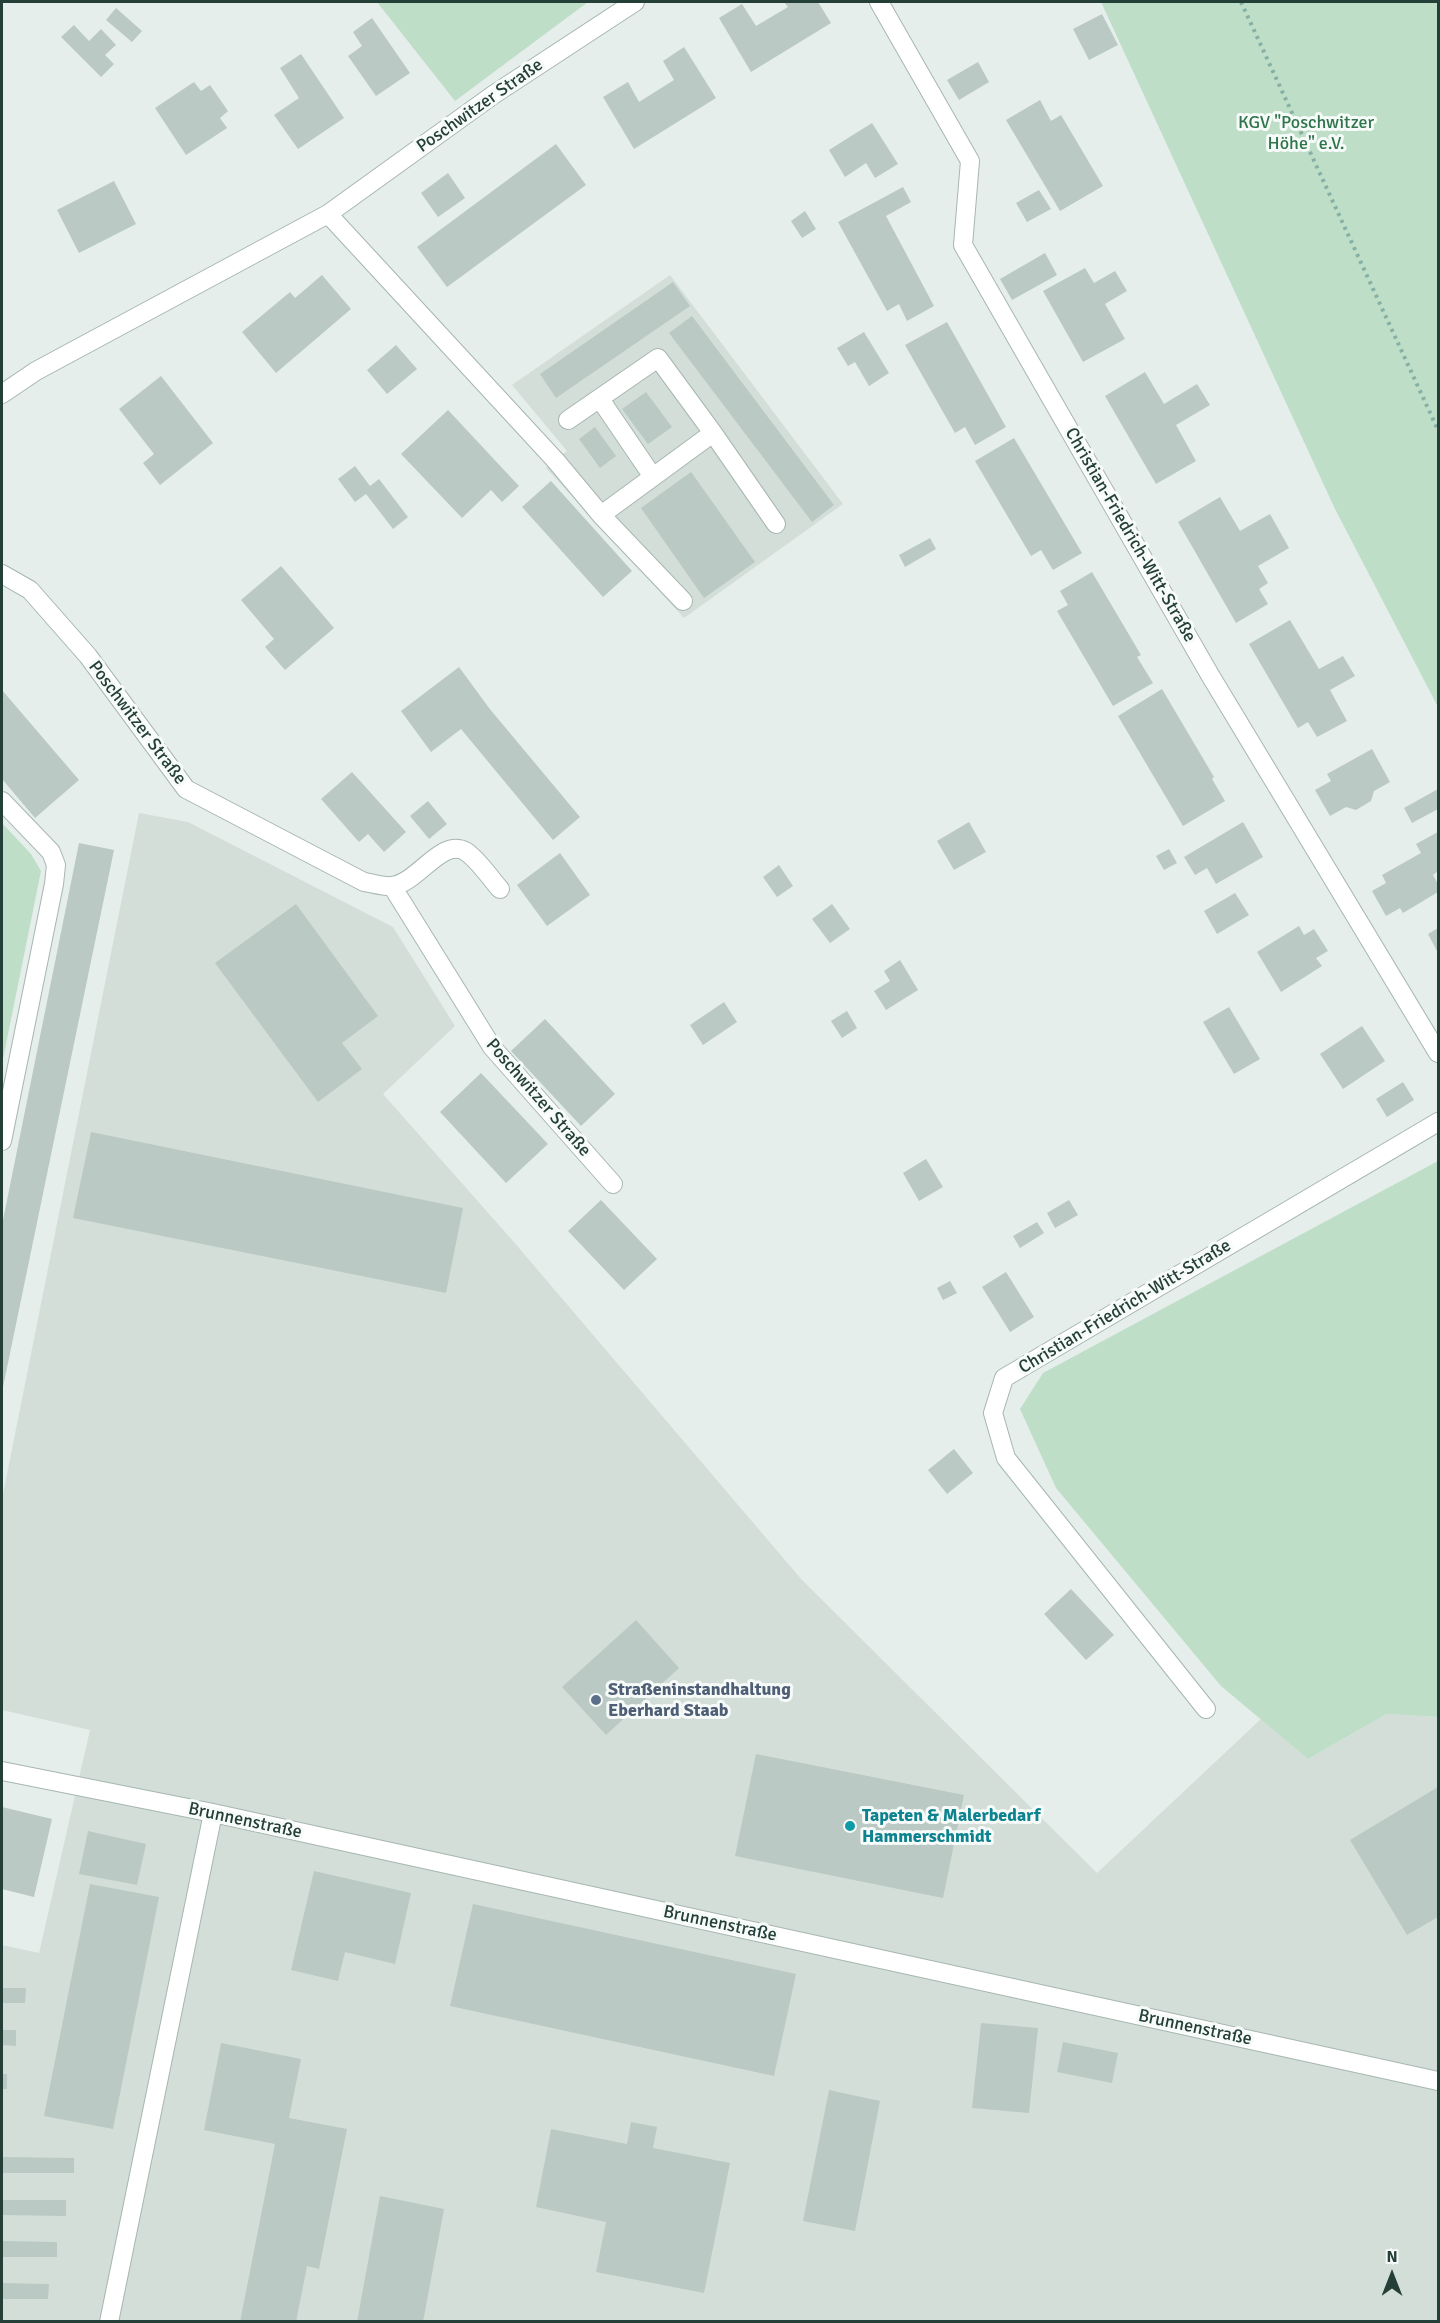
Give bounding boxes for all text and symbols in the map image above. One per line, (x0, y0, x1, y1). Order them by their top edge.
street label: Poschwitzer Straße (413, 54, 547, 158)
park label: KGV "Poschwitzer Höhe" e.V. (1238, 112, 1374, 154)
street label: Christian-Friedrich-Witt-Straße (1060, 424, 1200, 646)
street label: Poschwitzer Straße (83, 657, 191, 789)
street label: Poschwitzer Straße (481, 1035, 595, 1161)
street label: Christian-Friedrich-Witt-Straße (1015, 1235, 1235, 1379)
place label: Straßeninstandhaltung Eberhard Staab (608, 1679, 791, 1722)
marker: Straßeninstandhaltung Eberhard Staab (589, 1693, 603, 1707)
street label: Brunnenstraße (186, 1798, 304, 1844)
place label: Tapeten & Malerbedarf Hammerschmidt (862, 1805, 1040, 1848)
marker: Tapeten & Malerbedarf Hammerschmidt (843, 1819, 857, 1833)
street label: Brunnenstraße (661, 1901, 779, 1947)
street label: Brunnenstraße (1136, 2005, 1254, 2051)
north arrow (1362, 2245, 1422, 2305)
text: N (1386, 2247, 1398, 2267)

